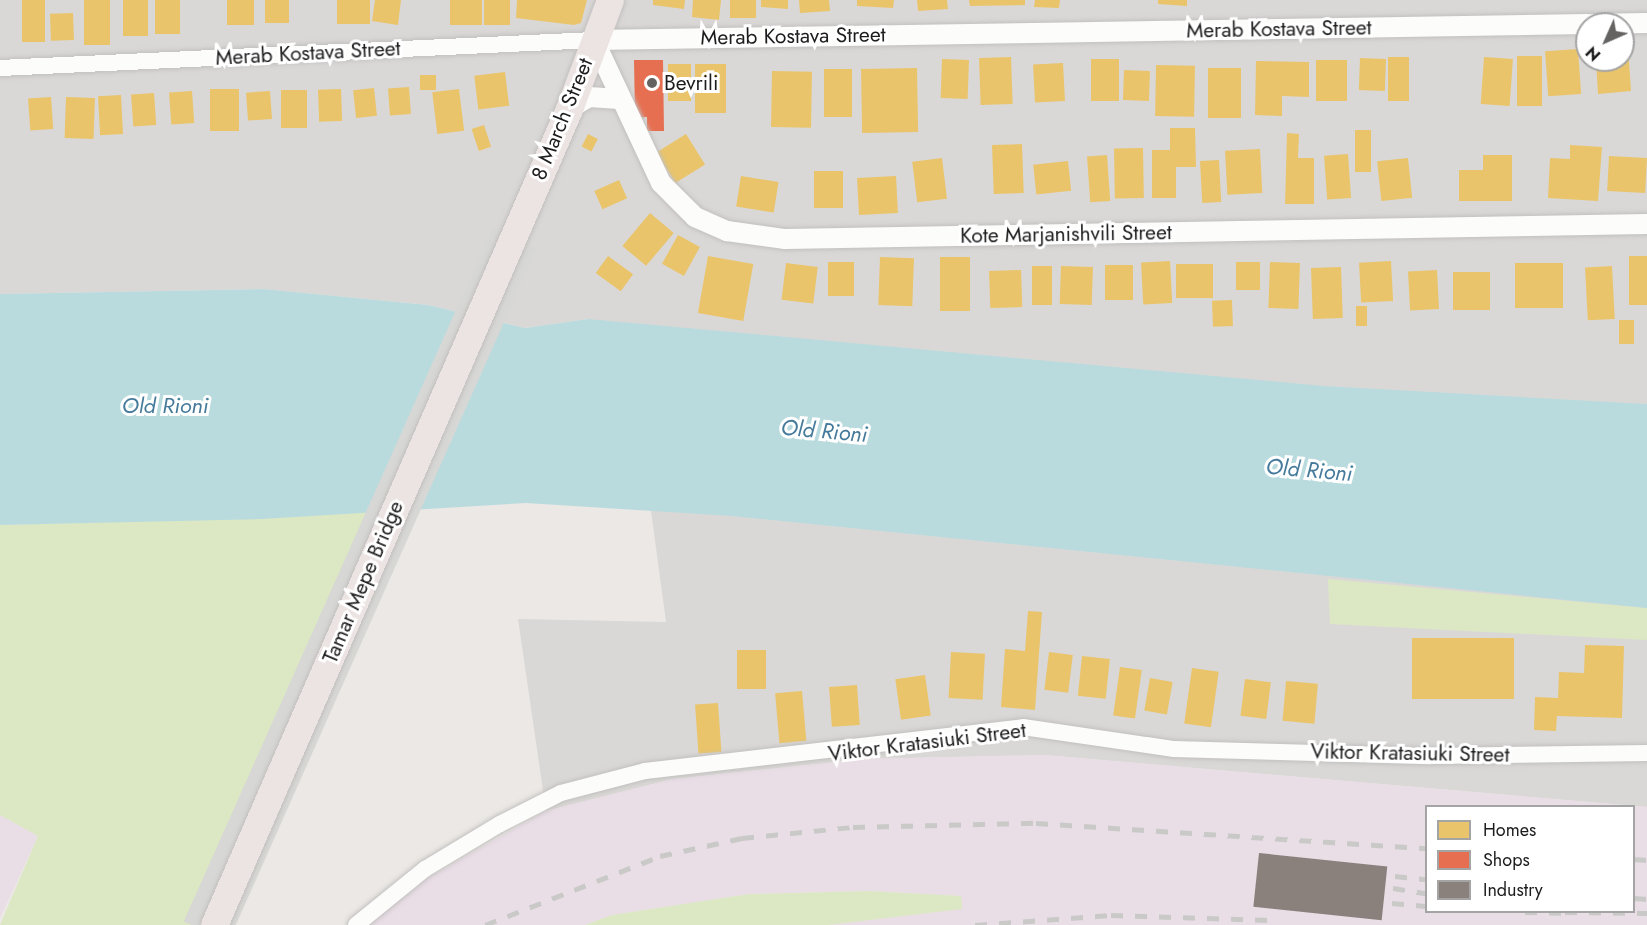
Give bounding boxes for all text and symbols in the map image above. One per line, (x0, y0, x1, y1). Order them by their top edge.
north arrow (1575, 12, 1635, 72)
street label: Merab Kostava Street (1186, 15, 1372, 43)
street label: Merab Kostava Street (700, 22, 886, 50)
street label: Merab Kostava Street (215, 36, 401, 70)
text: N (1581, 41, 1606, 66)
street label: 8 March Street (526, 54, 598, 184)
place label: Bevrili (664, 70, 718, 96)
marker: Bevrili (645, 76, 659, 90)
street label: Kote Marjanishvili Street (960, 220, 1172, 248)
water label: Old Rioni (122, 393, 208, 419)
water label: Old Rioni (780, 414, 868, 448)
water label: Old Rioni (1265, 453, 1353, 487)
street label: Tamar Mepe Bridge (317, 497, 409, 667)
street label: Viktor Kratasiuki Street (827, 717, 1027, 767)
street label: Viktor Kratasiuki Street (1310, 739, 1510, 767)
legend (1425, 805, 1635, 913)
text: Homes (1483, 817, 1536, 843)
text: Shops (1483, 847, 1530, 873)
text: Industry (1483, 877, 1543, 903)

